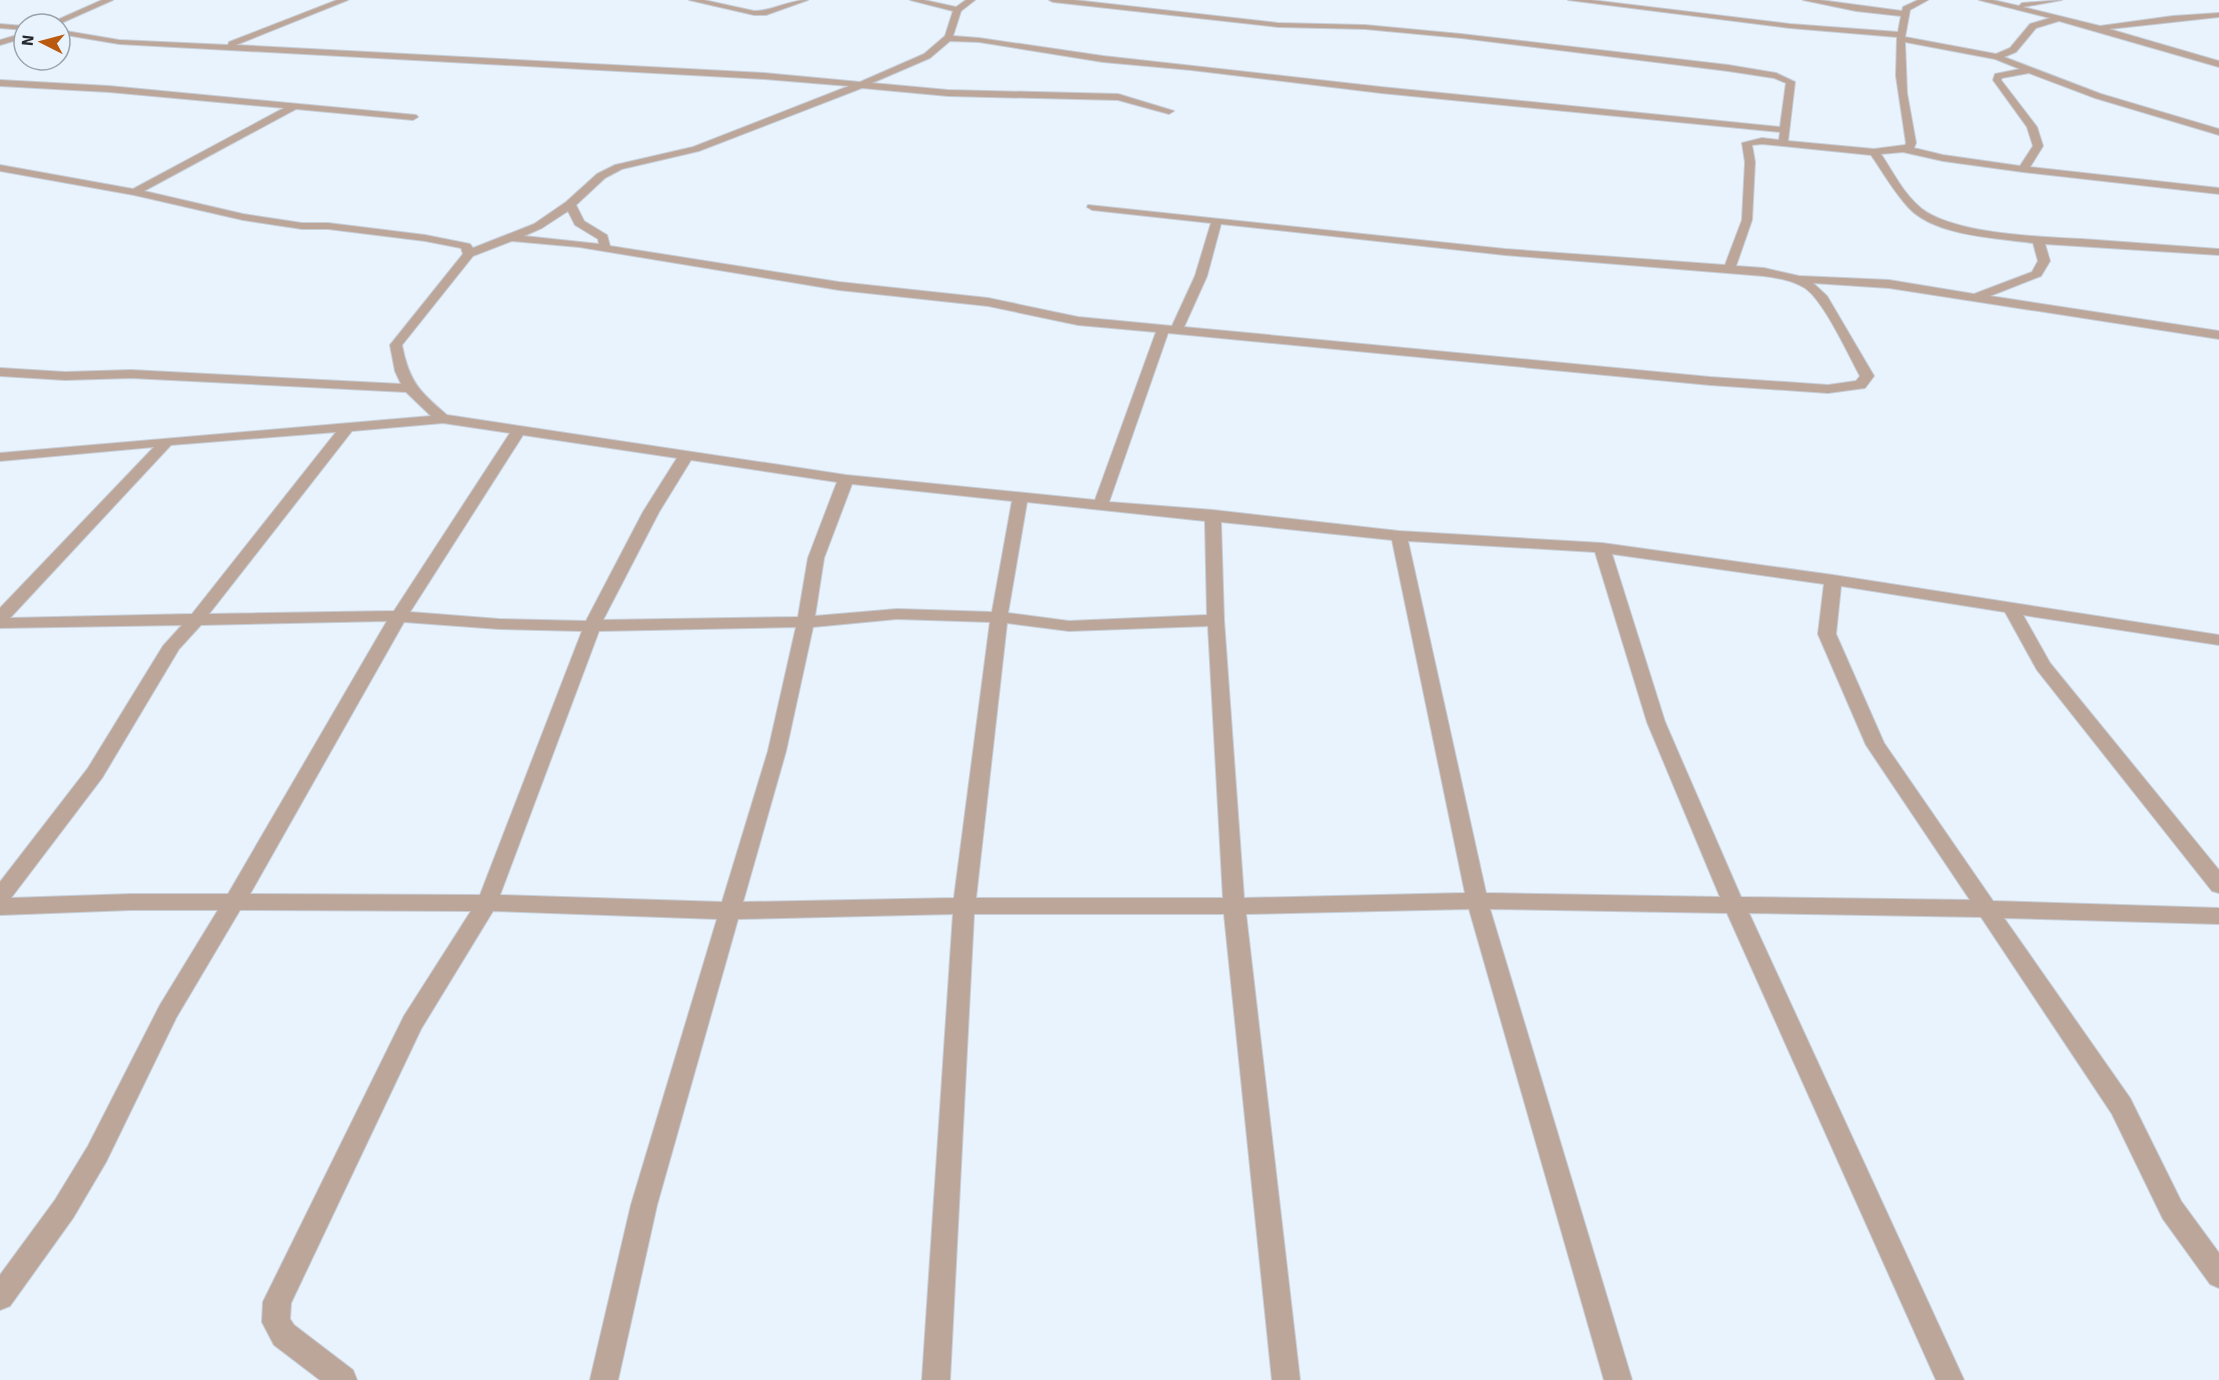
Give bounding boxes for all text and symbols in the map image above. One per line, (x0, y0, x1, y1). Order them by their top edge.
north arrow (12, 12, 72, 72)
text: N (18, 34, 39, 47)

